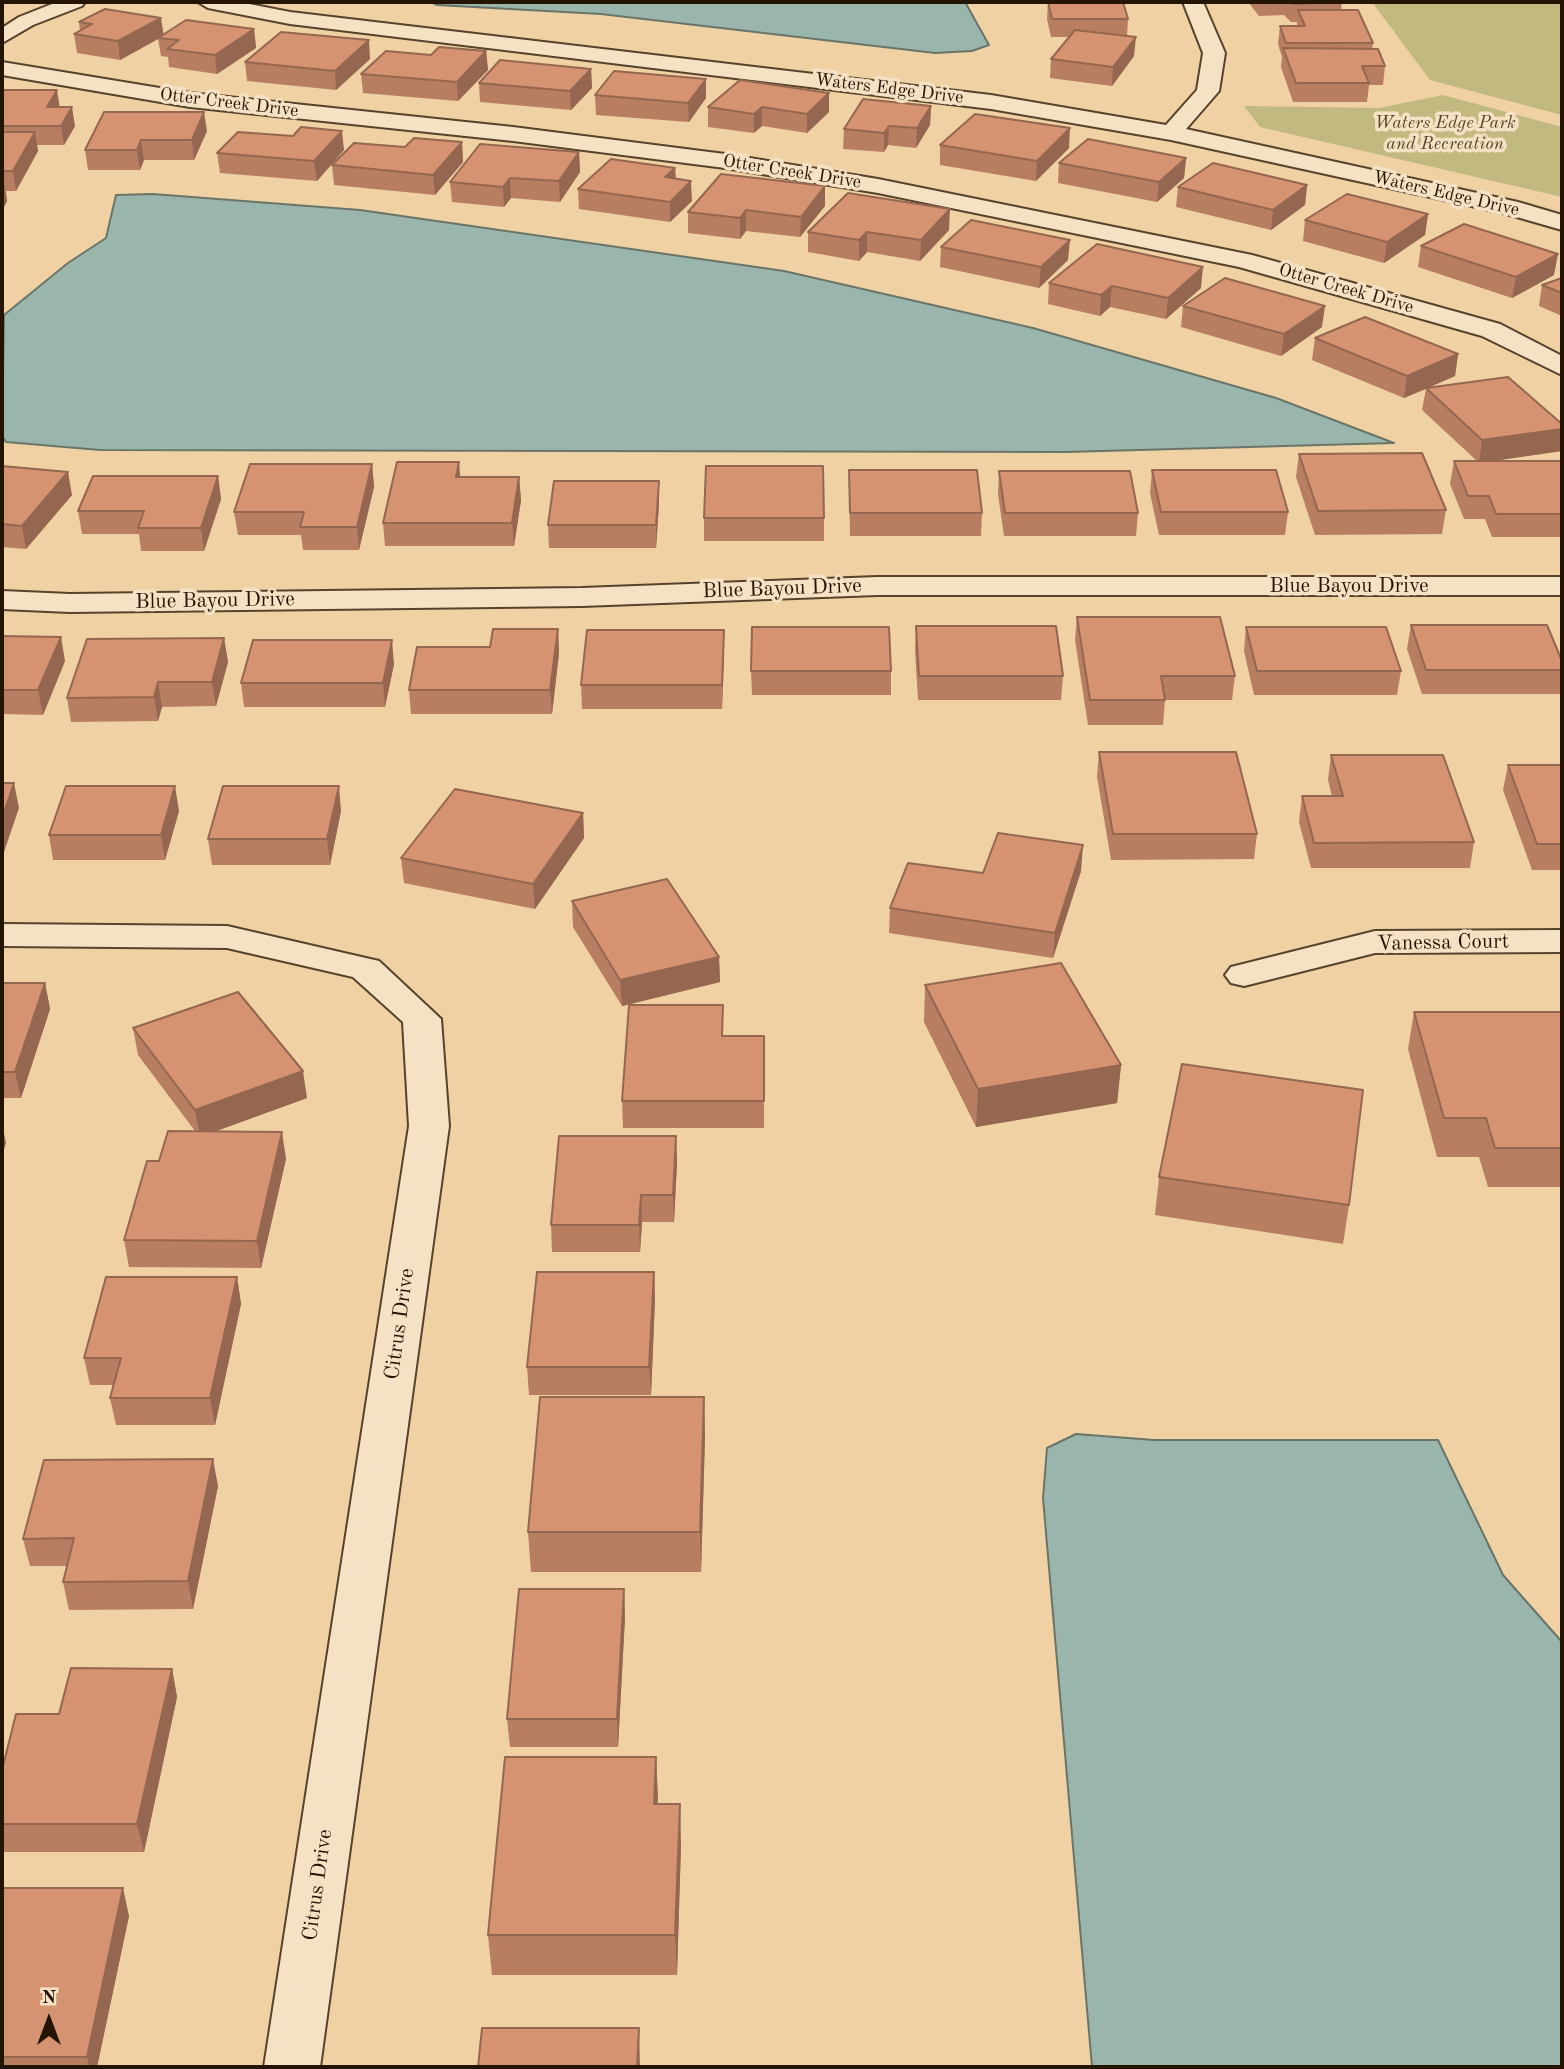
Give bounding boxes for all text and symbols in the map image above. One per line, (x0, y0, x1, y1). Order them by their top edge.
street label: Waters Edge Drive (813, 69, 965, 109)
street label: Otter Creek Drive (158, 84, 300, 122)
park label: Waters Edge Park and Recreation (1374, 112, 1516, 154)
street label: Otter Creek Drive (721, 150, 863, 194)
street label: Waters Edge Drive (1371, 167, 1521, 221)
street label: Otter Creek Drive (1276, 259, 1416, 319)
street label: Blue Bayou Drive (1269, 573, 1429, 599)
street label: Blue Bayou Drive (702, 574, 862, 604)
street label: Blue Bayou Drive (135, 587, 295, 615)
street label: Vanessa Court (1377, 929, 1509, 957)
street label: Citrus Drive (380, 1267, 420, 1381)
street label: Citrus Drive (298, 1828, 338, 1942)
north arrow (14, 1985, 84, 2055)
text: N (42, 1989, 56, 2008)

